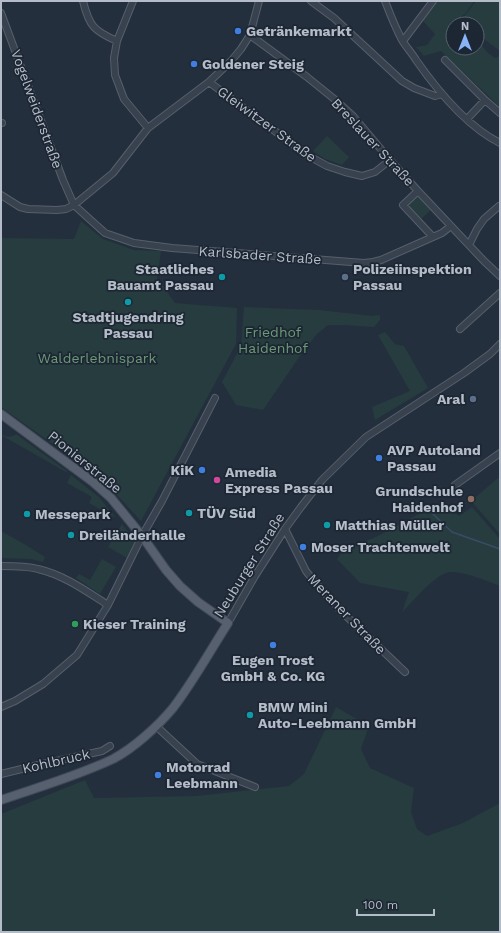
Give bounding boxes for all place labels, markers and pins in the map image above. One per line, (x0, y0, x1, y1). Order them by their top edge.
place label: Getränkemarkt (246, 23, 352, 39)
marker: Getränkemarkt (233, 26, 243, 36)
place label: Goldener Steig (202, 56, 304, 72)
marker: Goldener Steig (189, 59, 199, 69)
place label: Staatliches Bauamt Passau (107, 261, 215, 293)
place label: Polizeiinspektion Passau (353, 261, 472, 293)
marker: Staatliches Bauamt Passau (217, 272, 227, 282)
marker: Polizeiinspektion Passau (340, 272, 350, 282)
marker: Stadtjugendring Passau (123, 297, 133, 307)
place label: Stadtjugendring Passau (73, 309, 184, 341)
place label: Aral (437, 391, 465, 407)
marker: Aral (468, 394, 478, 404)
place label: AVP Autoland Passau (387, 442, 481, 474)
marker: AVP Autoland Passau (374, 453, 384, 463)
place label: KiK (171, 462, 194, 478)
place label: Amedia Express Passau (225, 464, 333, 496)
marker: KiK (197, 465, 207, 475)
marker: Amedia Express Passau (212, 475, 222, 485)
place label: Grundschule Haidenhof (375, 483, 463, 515)
marker: Grundschule Haidenhof (466, 494, 476, 504)
place label: TÜV Süd (197, 505, 256, 521)
place label: Messepark (35, 506, 111, 522)
marker: TÜV Süd (184, 508, 194, 518)
marker: Messepark (22, 509, 32, 519)
place label: Matthias Müller (335, 517, 444, 533)
marker: Matthias Müller (322, 520, 332, 530)
place label: Dreiländerhalle (79, 527, 186, 543)
marker: Dreiländerhalle (66, 530, 76, 540)
place label: Moser Trachtenwelt (311, 539, 450, 555)
marker: Moser Trachtenwelt (298, 542, 308, 552)
place label: Kieser Training (83, 616, 186, 632)
marker: Kieser Training (70, 619, 80, 629)
marker: Eugen Trost GmbH & Co. KG (268, 640, 278, 650)
place label: Eugen Trost GmbH & Co. KG (221, 652, 325, 684)
place label: BMW Mini Auto-Leebmann GmbH (258, 699, 416, 731)
marker: BMW Mini Auto-Leebmann GmbH (245, 710, 255, 720)
place label: Motorrad Leebmann (166, 759, 238, 791)
marker: Motorrad Leebmann (153, 770, 163, 780)

